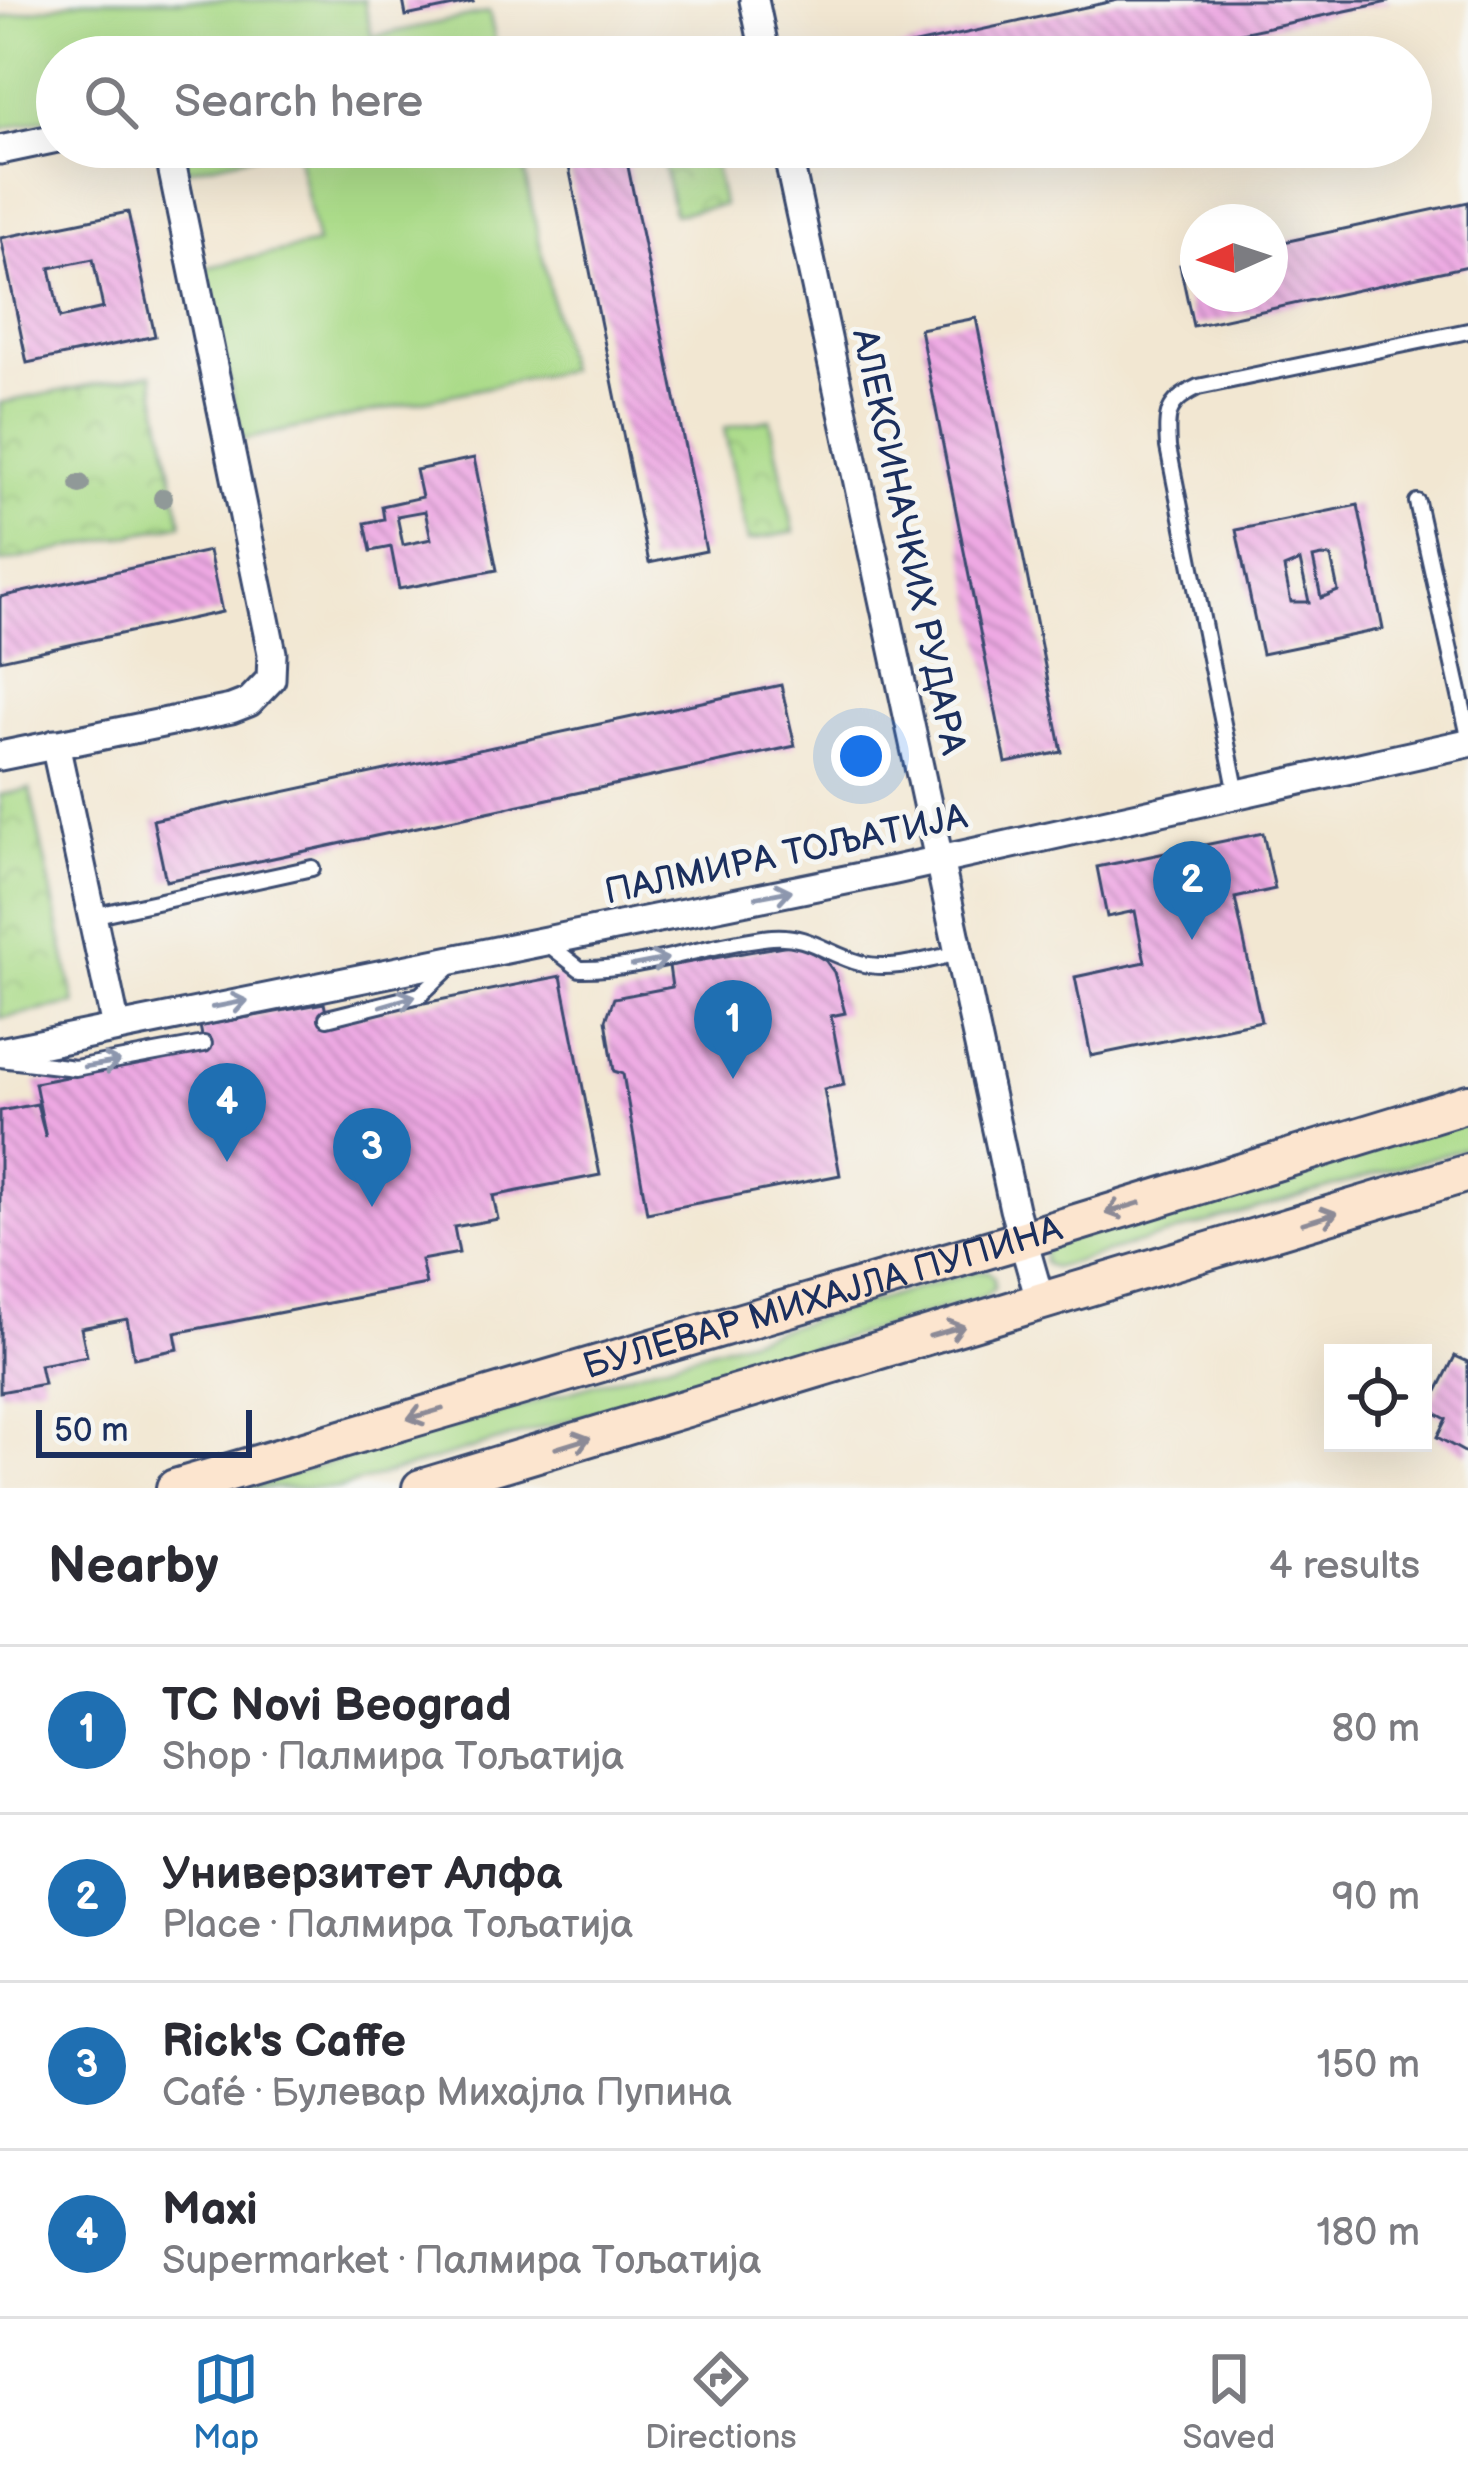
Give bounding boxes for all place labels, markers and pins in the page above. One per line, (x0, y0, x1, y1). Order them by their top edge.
pin: 2 (1153, 841, 1231, 940)
pin: 1 (694, 980, 772, 1079)
pin: 4 (188, 1063, 266, 1162)
pin: 3 (333, 1108, 411, 1207)

